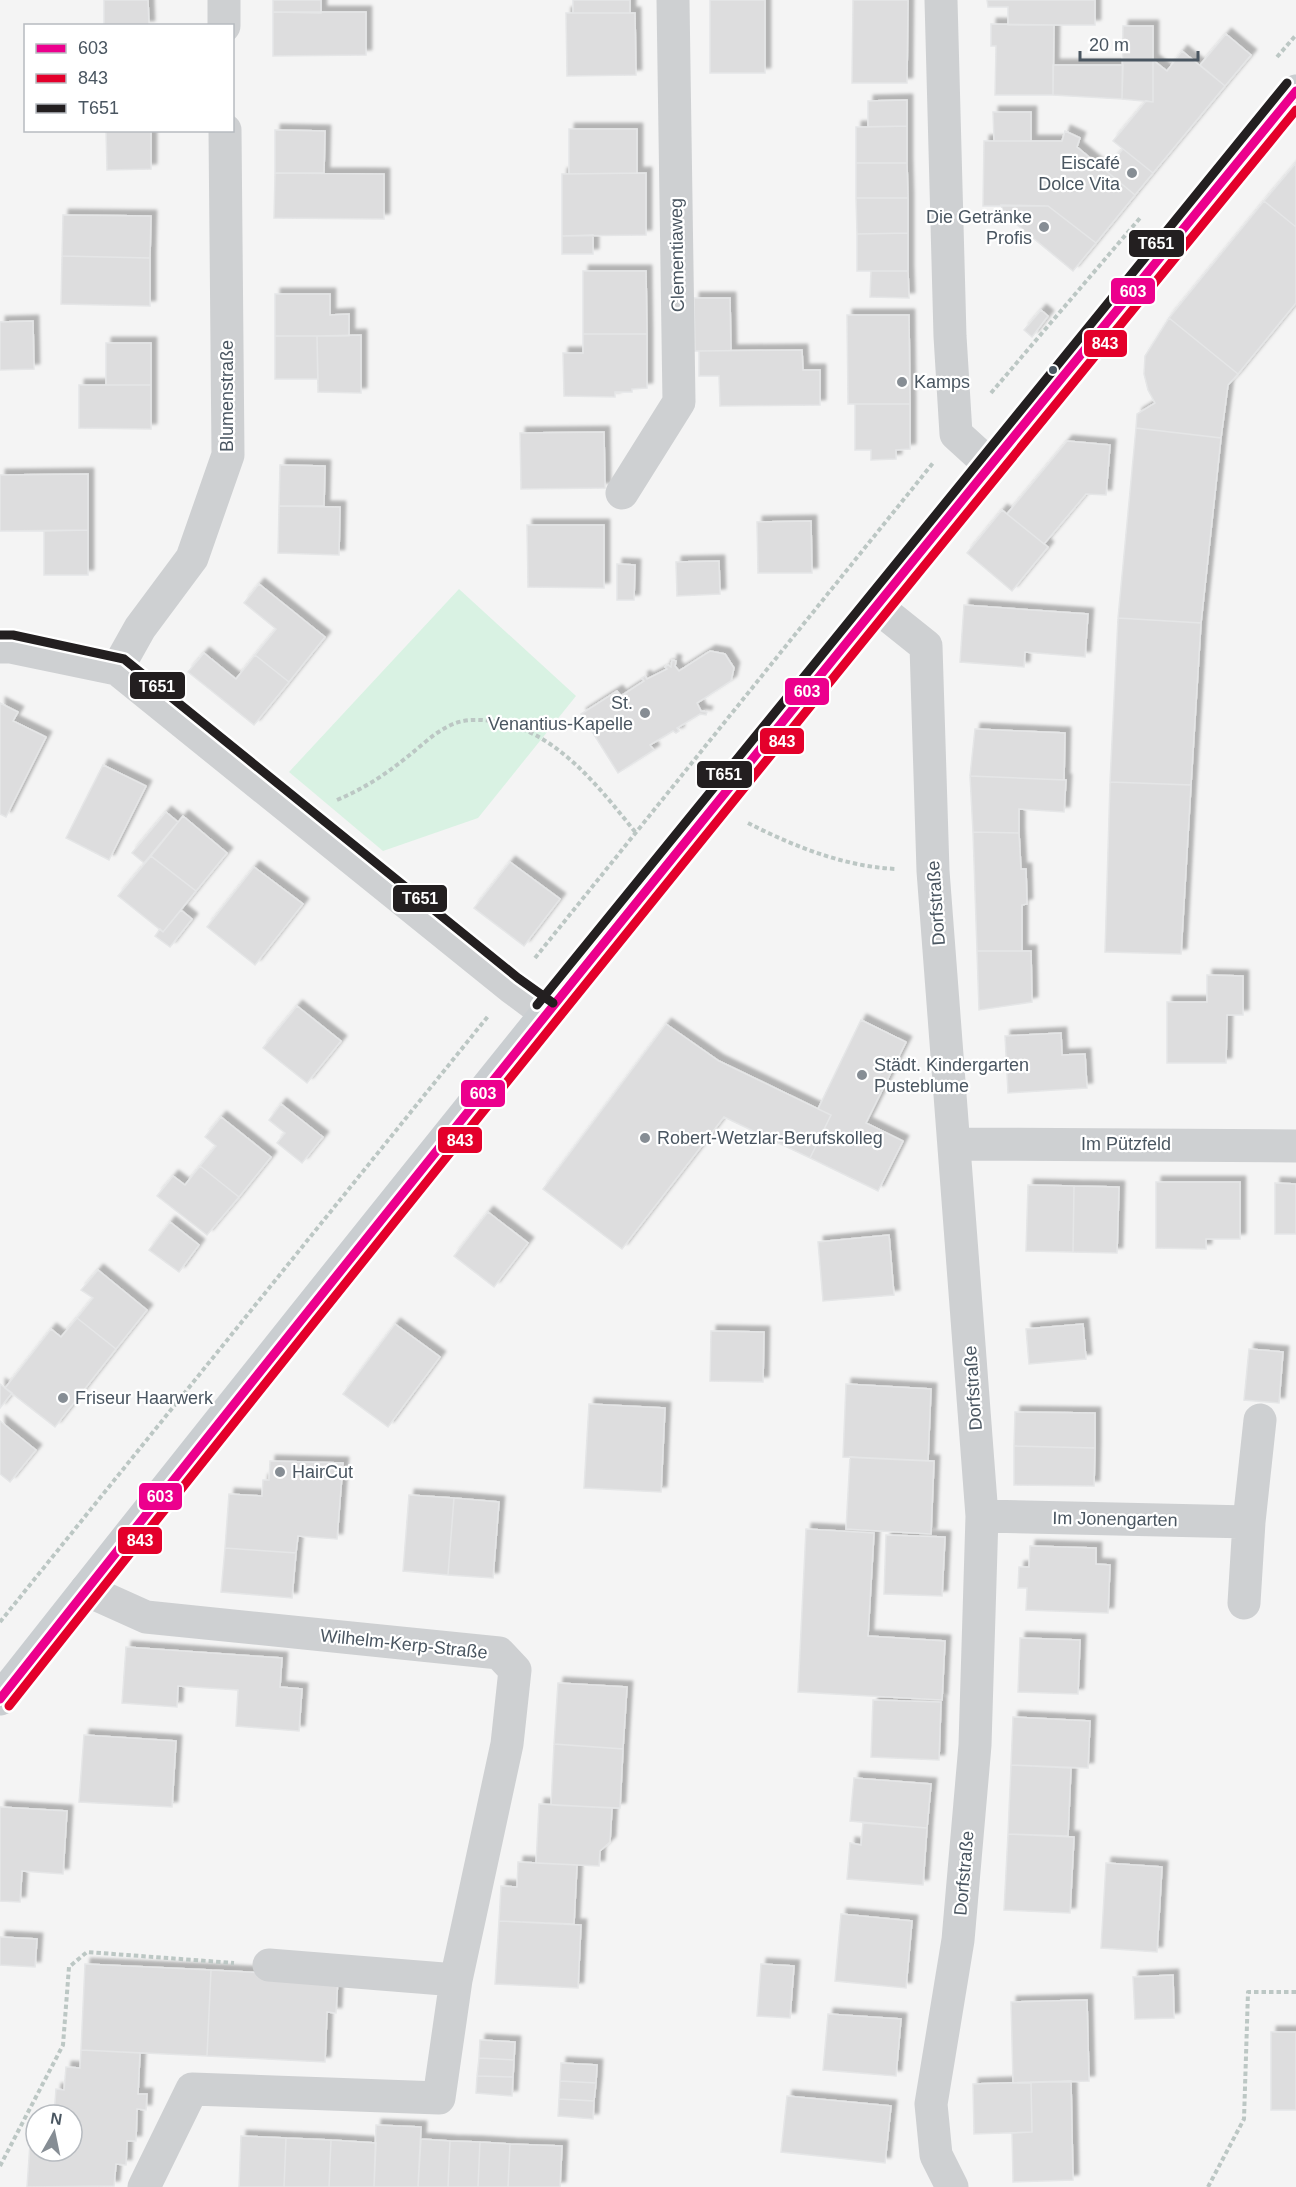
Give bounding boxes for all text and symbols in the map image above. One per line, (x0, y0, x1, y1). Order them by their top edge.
legend (24, 24, 234, 132)
scale bar (1080, 24, 1198, 62)
text: 20 m (1089, 35, 1129, 55)
text: 603 (78, 38, 108, 58)
text: 843 (78, 68, 108, 88)
text: T651 (78, 98, 119, 118)
place label: Eiscafé Dolce Vita (1038, 153, 1121, 194)
marker: Eiscafé Dolce Vita (1125, 166, 1139, 180)
street label: Clementiaweg (666, 198, 688, 312)
place label: Die Getränke Profis (926, 207, 1032, 248)
marker: Die Getränke Profis (1037, 220, 1051, 234)
line badge: T651 (1128, 229, 1185, 258)
text: T651 (1138, 235, 1174, 252)
line badge: 603 (1110, 277, 1156, 305)
text: 603 (1120, 283, 1146, 300)
line badge: 843 (1083, 329, 1128, 358)
text: 843 (1092, 335, 1118, 352)
street label: Blumenstraße (217, 340, 237, 452)
unlabelled marker (1047, 364, 1059, 376)
place label: Kamps (914, 372, 970, 392)
marker: Kamps (895, 375, 909, 389)
line badge: T651 (129, 671, 186, 700)
line badge: 603 (784, 677, 830, 706)
text: T651 (139, 678, 175, 695)
text: 603 (794, 683, 820, 700)
place label: St. Venantius-Kapelle (488, 693, 633, 734)
marker: St. Venantius-Kapelle (638, 706, 652, 720)
line badge: 843 (759, 727, 805, 755)
text: 843 (769, 733, 795, 750)
line badge: T651 (696, 760, 753, 789)
text: T651 (706, 766, 742, 783)
street label: Dorfstraße (923, 860, 949, 946)
line badge: T651 (392, 884, 448, 913)
text: T651 (402, 890, 438, 907)
place label: Städt. Kindergarten Pusteblume (874, 1055, 1029, 1096)
marker: Städt. Kindergarten Pusteblume (855, 1068, 869, 1082)
line badge: 603 (460, 1079, 506, 1108)
text: 603 (470, 1085, 496, 1102)
line badge: 843 (437, 1126, 483, 1154)
place label: Robert-Wetzlar-Berufskolleg (657, 1128, 883, 1148)
marker: Robert-Wetzlar-Berufskolleg (638, 1131, 652, 1145)
text: 843 (447, 1132, 473, 1149)
street label: Im Pützfeld (1081, 1134, 1171, 1154)
street label: Dorfstraße (960, 1345, 986, 1431)
place label: Friseur Haarwerk (75, 1388, 214, 1408)
marker: Friseur Haarwerk (56, 1391, 70, 1405)
place label: HairCut (292, 1462, 353, 1482)
marker: HairCut (273, 1465, 287, 1479)
line badge: 603 (138, 1482, 183, 1511)
text: 603 (147, 1488, 173, 1505)
street label: Im Jonengarten (1052, 1508, 1178, 1530)
line badge: 843 (117, 1526, 163, 1555)
text: 843 (127, 1532, 153, 1549)
street label: Wilhelm-Kerp-Straße (319, 1625, 489, 1663)
street label: Dorfstraße (950, 1830, 978, 1916)
north arrow (24, 2103, 84, 2163)
text: N (49, 2109, 63, 2128)

